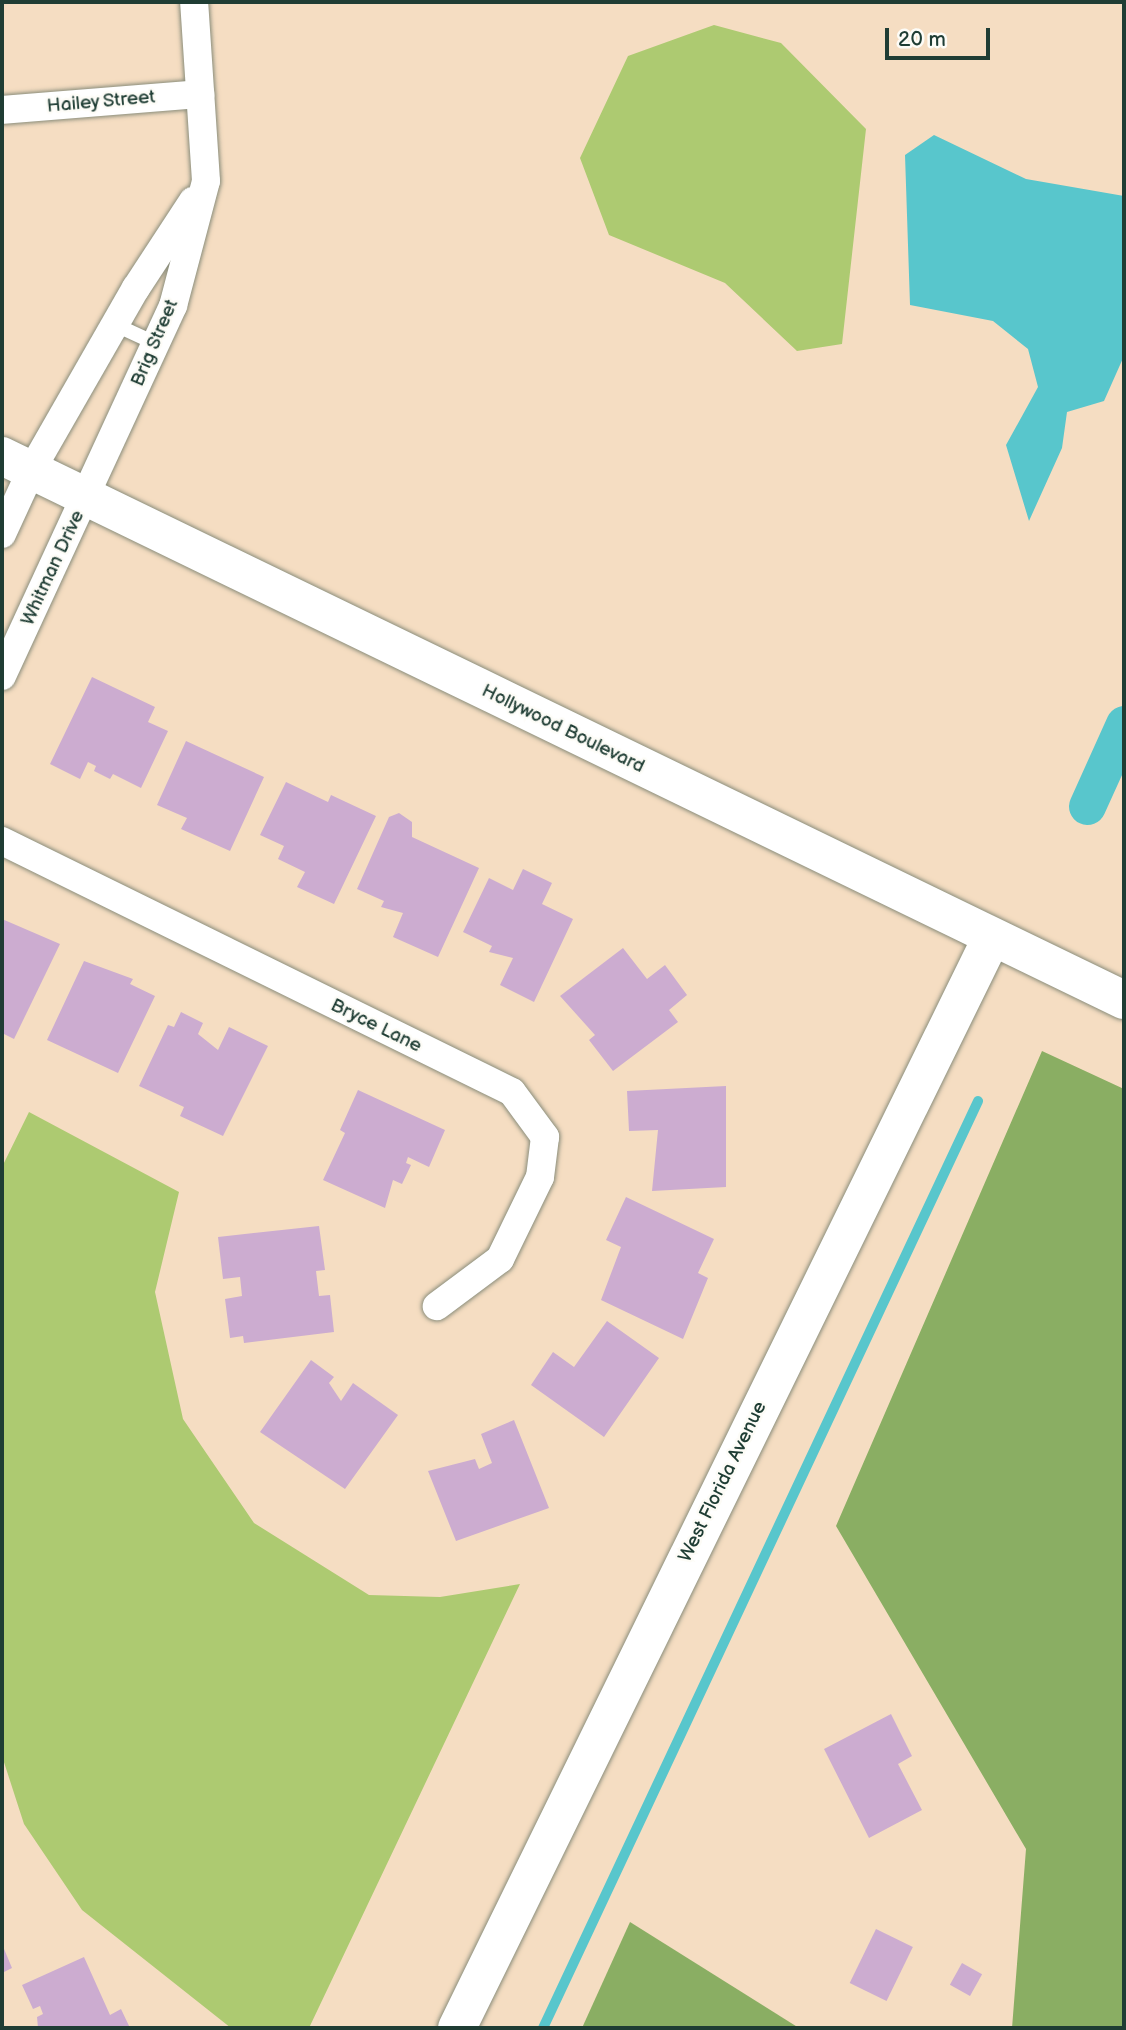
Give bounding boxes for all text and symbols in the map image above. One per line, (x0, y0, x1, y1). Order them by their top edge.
scale bar (888, 14, 993, 58)
text: 20 m (898, 27, 946, 52)
street label: Hailey Street (45, 86, 157, 118)
street label: Brig Street (126, 296, 184, 390)
street label: Whitman Drive (16, 507, 90, 629)
street label: Hollywood Boulevard (478, 680, 648, 778)
street label: Bryce Lane (327, 994, 425, 1058)
street label: West Florida Avenue (674, 1398, 772, 1566)

